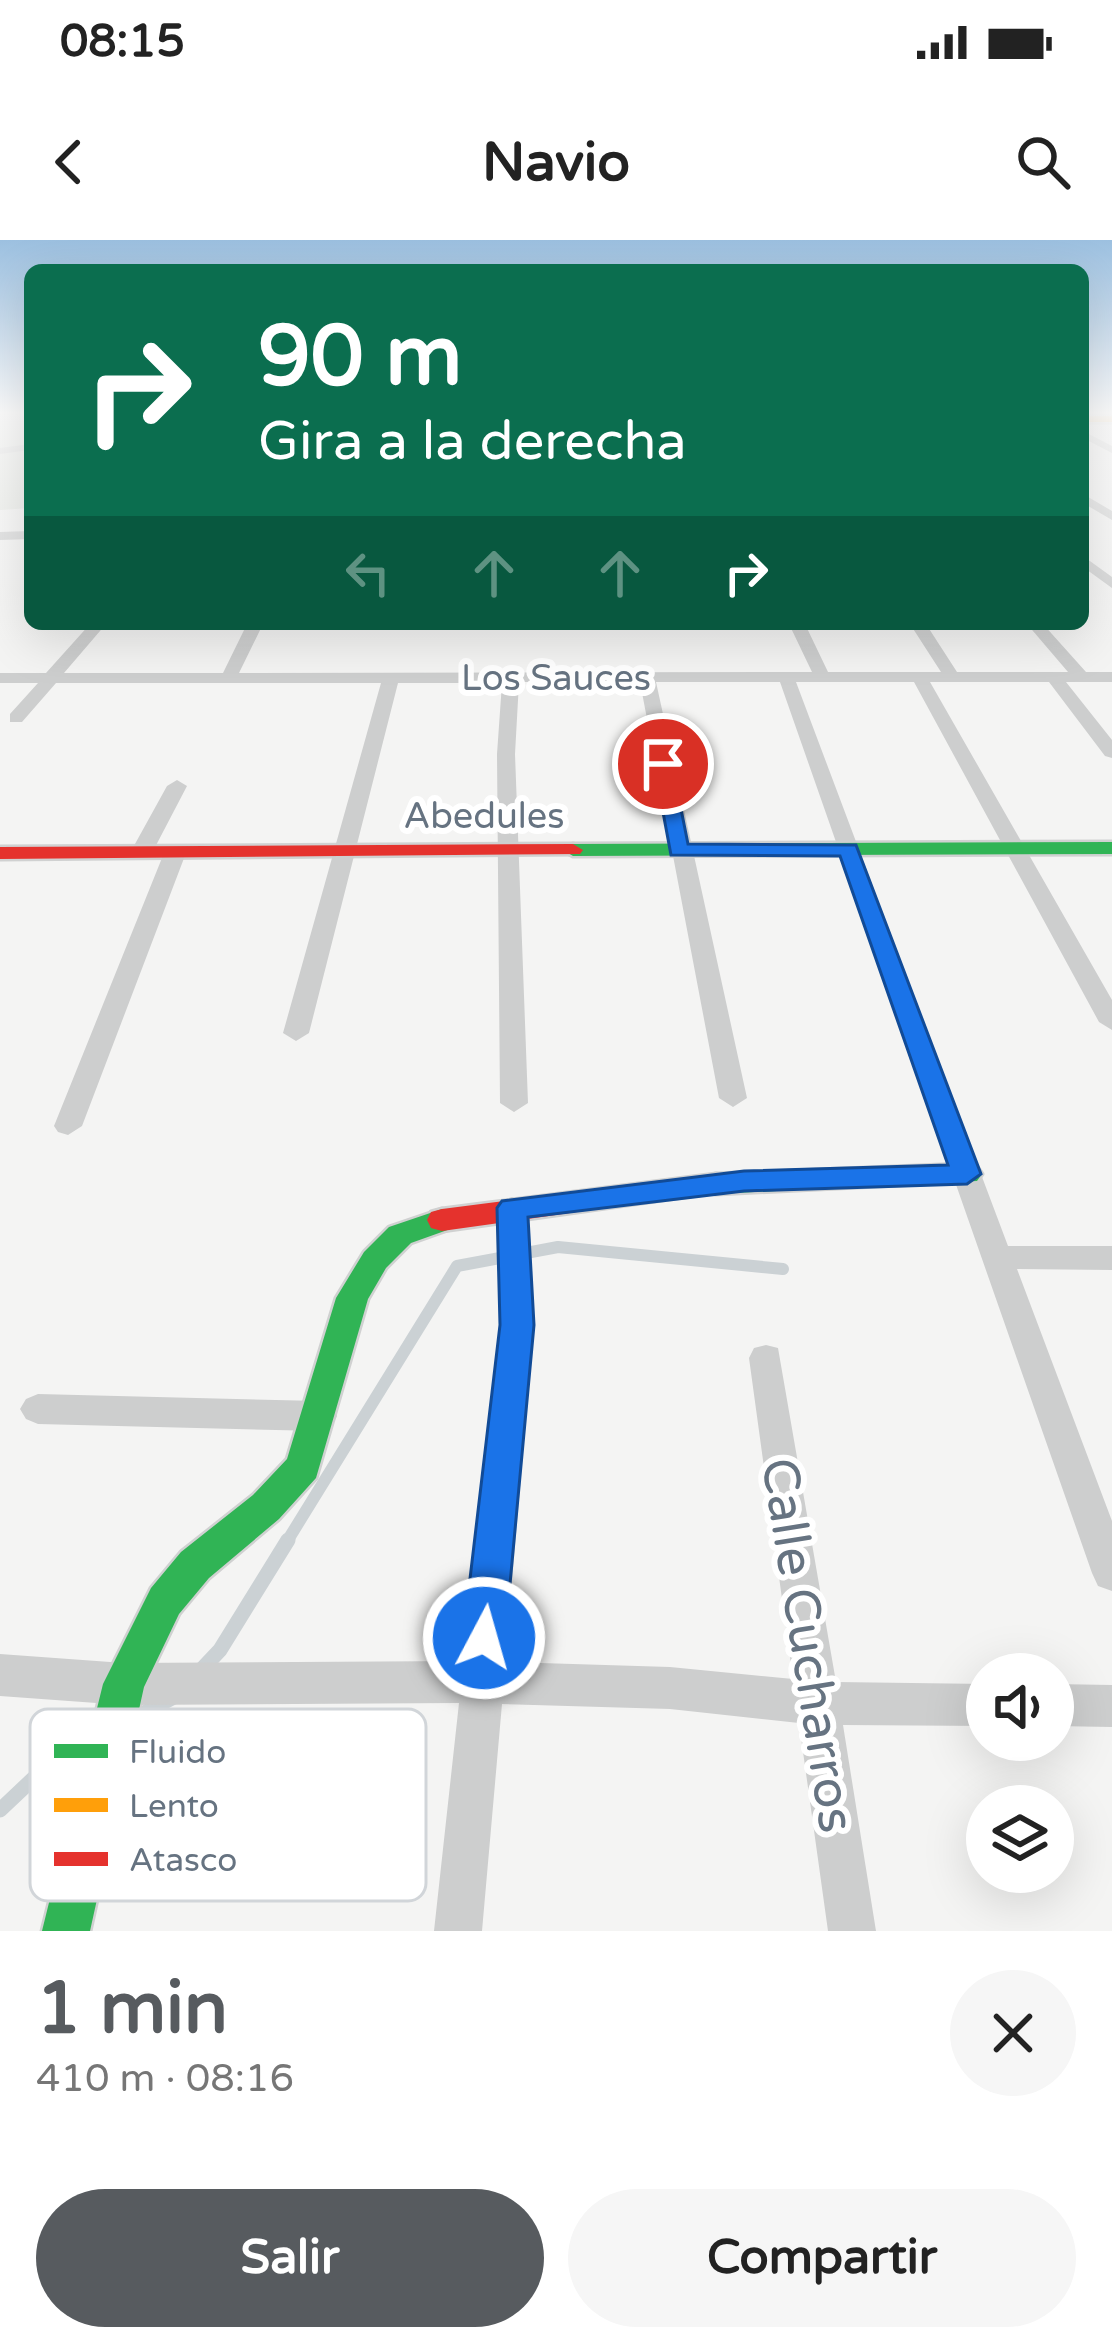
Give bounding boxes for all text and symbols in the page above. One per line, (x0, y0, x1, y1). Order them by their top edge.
text: 08:15 (60, 15, 185, 69)
icon: back (36, 129, 102, 195)
icon: search (1010, 129, 1076, 195)
text: Navio (482, 130, 630, 195)
text: 90 m (258, 307, 462, 408)
icon: right (60, 312, 216, 468)
text: Gira a la derecha (258, 409, 687, 474)
icon: left (335, 540, 401, 606)
icon: ahead (461, 540, 527, 606)
icon: ahead (587, 540, 653, 606)
icon: right (713, 540, 779, 606)
street label: Los Sauces (461, 657, 651, 700)
pin (612, 713, 714, 815)
icon: arrive (630, 731, 696, 797)
street label: Abedules (404, 795, 565, 838)
street label: Calle Cucharros (747, 1454, 867, 1837)
position arrow (421, 1575, 547, 1701)
map controls (966, 1653, 1074, 1893)
button: sound (966, 1653, 1074, 1761)
legend (30, 1709, 426, 1901)
text: Fluido (129, 1733, 226, 1772)
button: layers (966, 1785, 1074, 1893)
text: Lento (129, 1787, 219, 1826)
text: Atasco (129, 1841, 237, 1880)
text: 1 min (36, 1966, 228, 2053)
button: close (950, 1970, 1076, 2096)
text: 410 m · 08:16 (36, 2055, 294, 2102)
button: Salir (36, 2189, 544, 2327)
button: Compartir (568, 2189, 1076, 2327)

